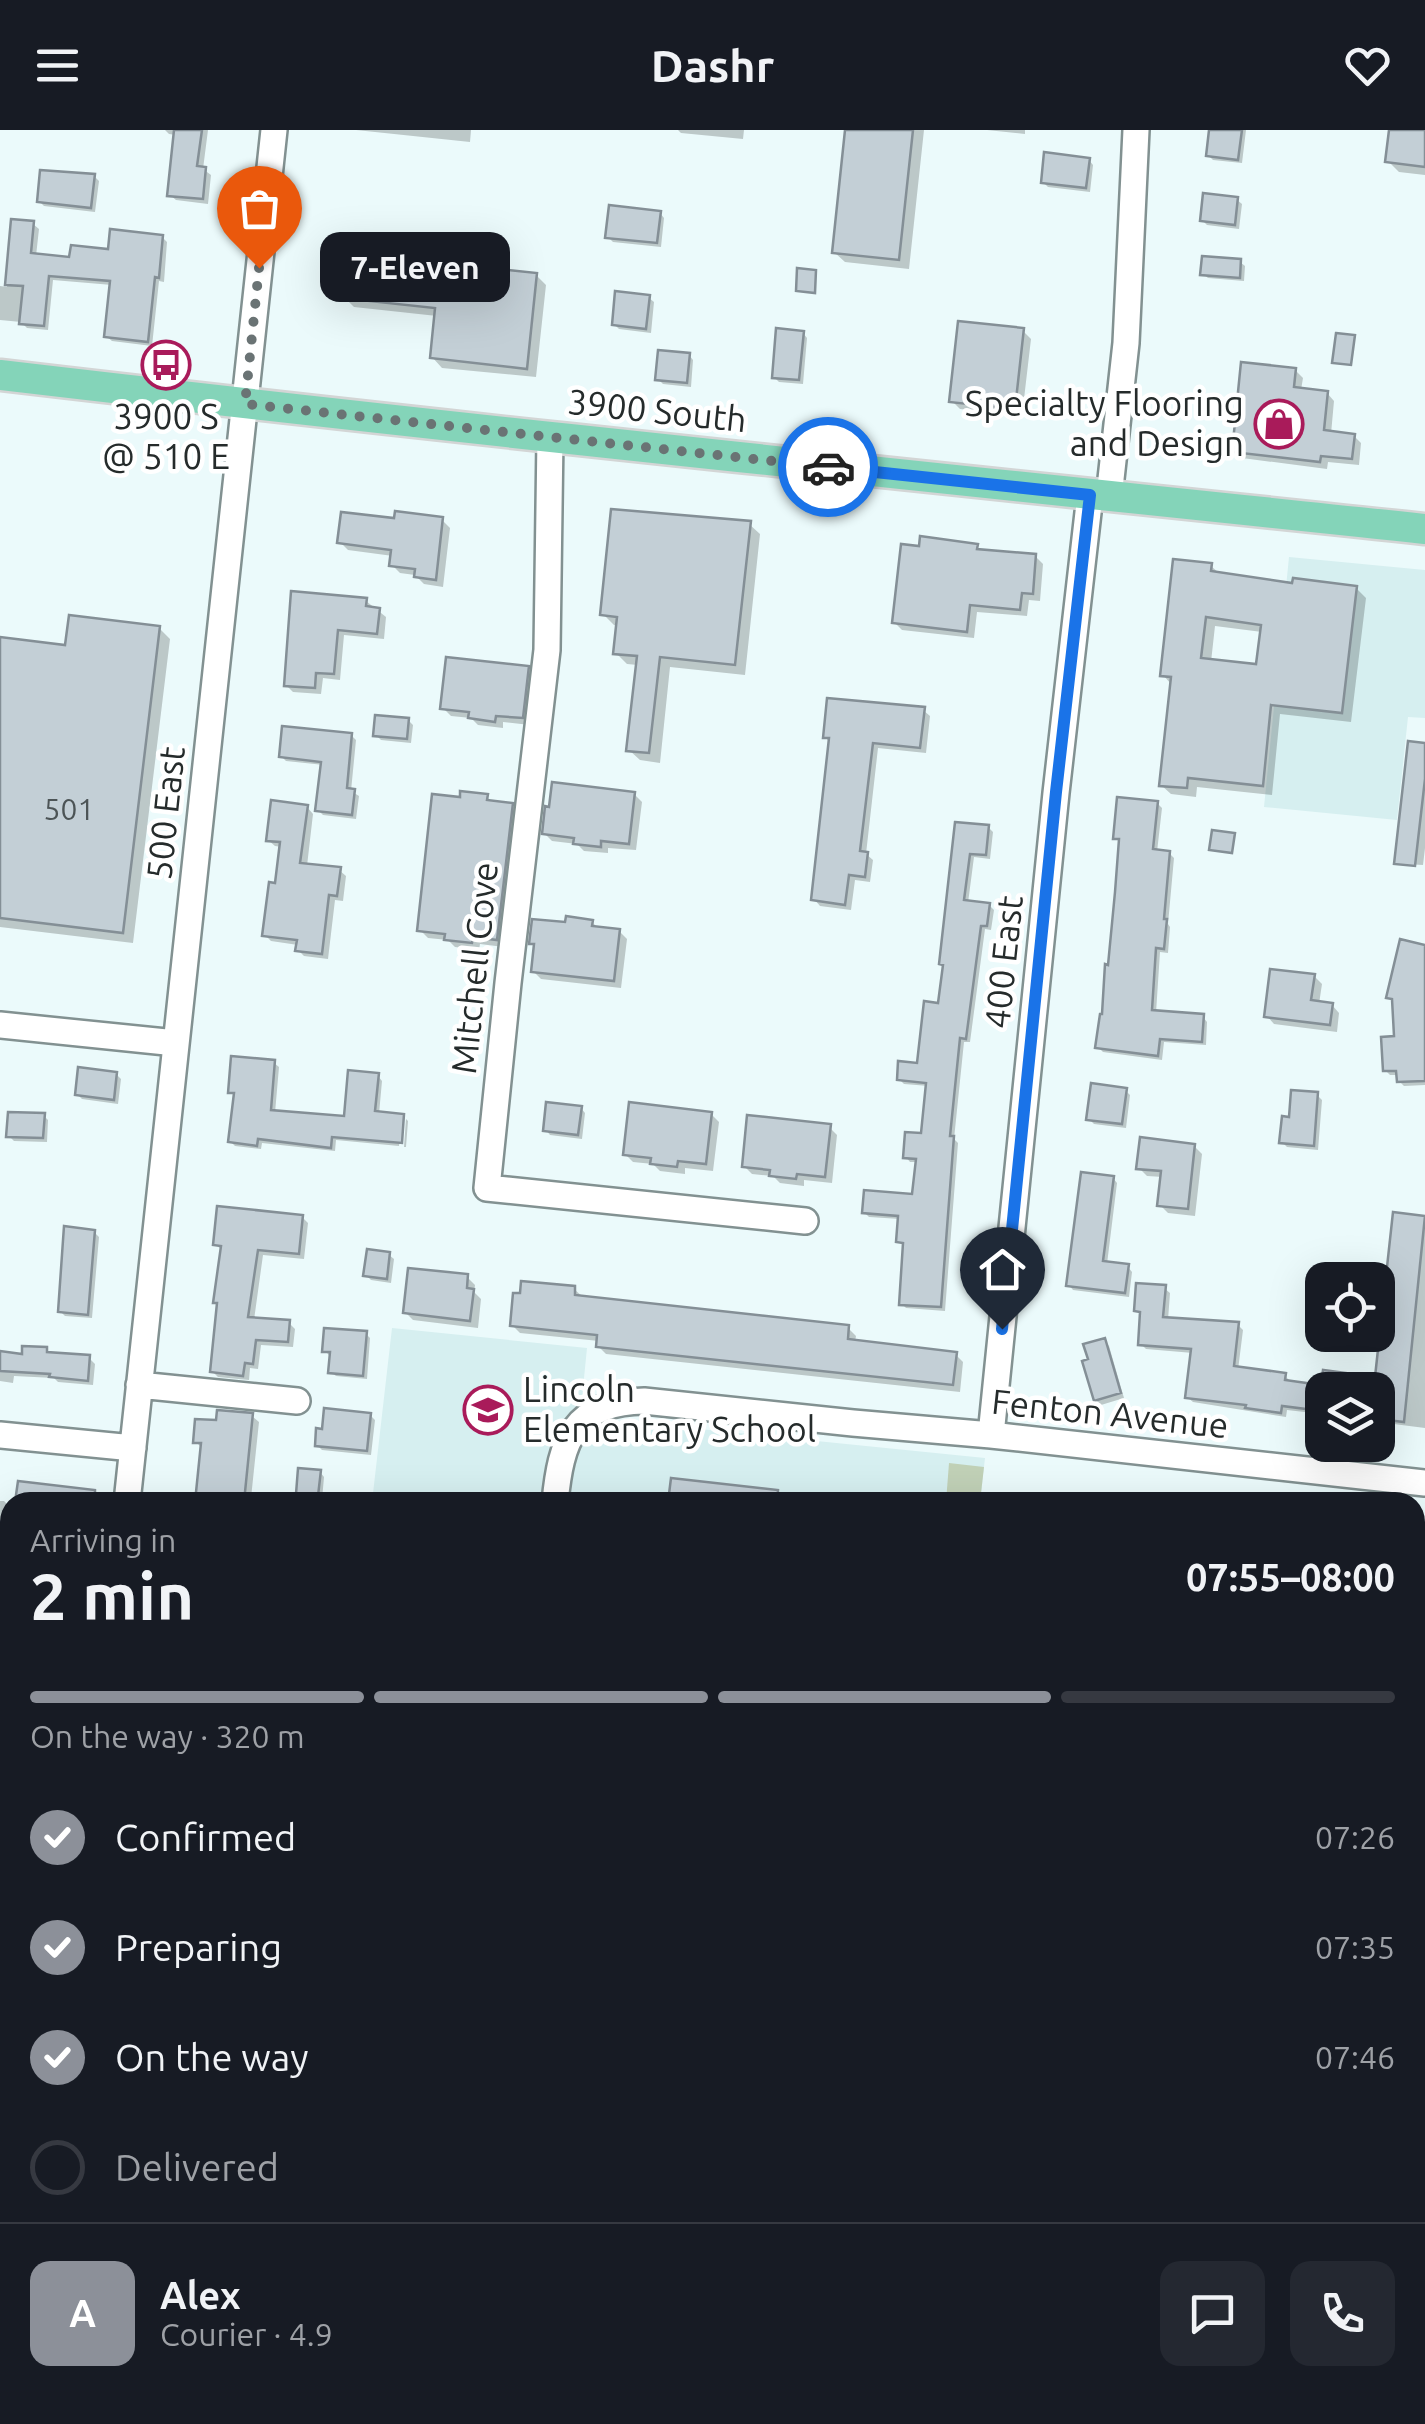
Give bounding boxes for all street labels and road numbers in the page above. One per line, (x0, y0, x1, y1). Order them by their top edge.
street label: 3900 South (566, 381, 748, 439)
street label: 500 East (138, 744, 192, 882)
street label: Mitchell Cove (443, 860, 505, 1076)
street label: 400 East (976, 893, 1030, 1031)
street label: Fenton Avenue (990, 1381, 1230, 1445)

